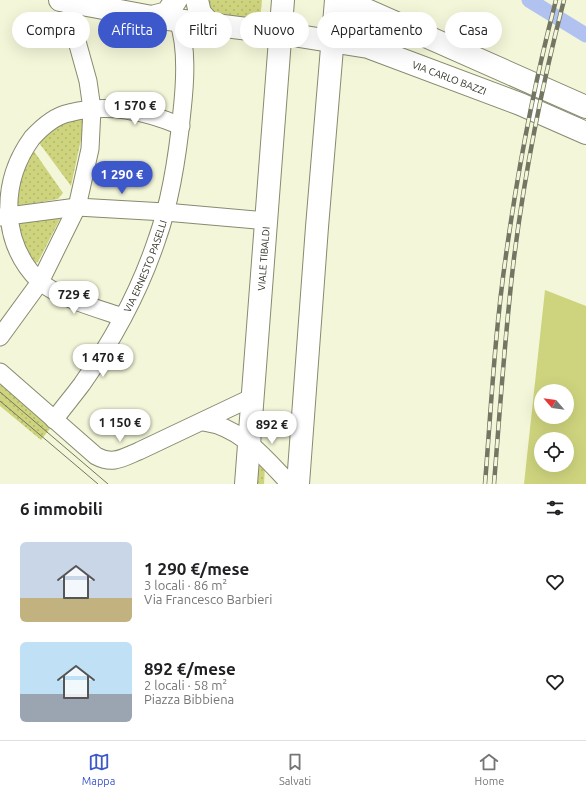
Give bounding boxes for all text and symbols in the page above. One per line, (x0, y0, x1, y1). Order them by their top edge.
chip: Compra (12, 12, 90, 48)
chip: Affitta (98, 12, 167, 48)
chip: Filtri (175, 12, 232, 48)
chip: Nuovo (240, 12, 309, 48)
chip: Appartamento (317, 12, 437, 48)
chip: Casa (445, 12, 502, 48)
street label: VIA CARLO BAZZI (410, 59, 488, 97)
pin: 1 570 € (98, 92, 172, 126)
text: 1 570 € (114, 98, 156, 112)
pin: 1 290 € (85, 161, 159, 195)
text: 1 290 € (101, 167, 143, 181)
street label: VIA ERNESTO PASELLI (122, 219, 169, 314)
street label: VIALE TIBALDI (256, 226, 272, 291)
pin: 729 € (46, 281, 102, 315)
text: 729 € (58, 287, 90, 301)
pin: 1 470 € (66, 344, 140, 378)
text: 1 470 € (82, 350, 124, 364)
north arrow (534, 384, 574, 424)
map controls (534, 384, 574, 472)
pin: 1 150 € (83, 409, 157, 443)
pin: 892 € (244, 411, 300, 445)
text: 1 150 € (99, 415, 141, 429)
text: 892 € (256, 417, 288, 431)
button: locate (534, 432, 574, 472)
icon: filters (544, 497, 566, 519)
text: 6 immobili (20, 499, 103, 518)
icon: home (52, 558, 100, 606)
text: 1 290 €/mese (144, 559, 249, 578)
icon: heart (544, 571, 566, 593)
text: 3 locali · 86 m² (144, 578, 227, 592)
text: Via Francesco Barbieri (144, 592, 272, 606)
icon: home (52, 658, 100, 706)
text: 892 €/mese (144, 659, 236, 678)
icon: heart (544, 671, 566, 693)
text: 2 locali · 58 m² (144, 678, 227, 692)
text: Piazza Bibbiena (144, 692, 234, 706)
tab: Mappa (82, 751, 115, 787)
tab: Salvati (279, 751, 311, 787)
tab: Home (475, 751, 504, 787)

